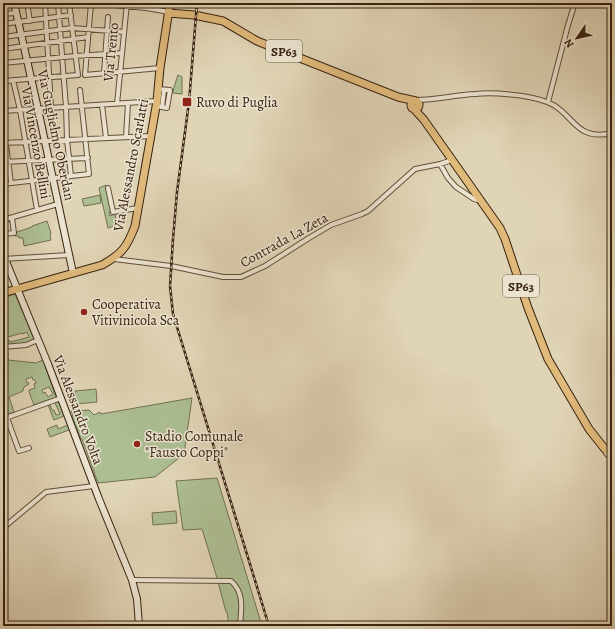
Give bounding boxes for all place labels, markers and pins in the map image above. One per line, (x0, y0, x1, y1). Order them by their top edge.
place label: Ruvo di Puglia (196, 93, 278, 112)
marker: Ruvo di Puglia (181, 96, 193, 108)
place label: Cooperativa Vitivinicola Sca (91, 295, 180, 330)
marker: Cooperativa Vitivinicola Sca (79, 307, 89, 317)
place label: Stadio Comunale "Fausto Coppi" (145, 427, 243, 462)
marker: Stadio Comunale "Fausto Coppi" (132, 439, 142, 449)

